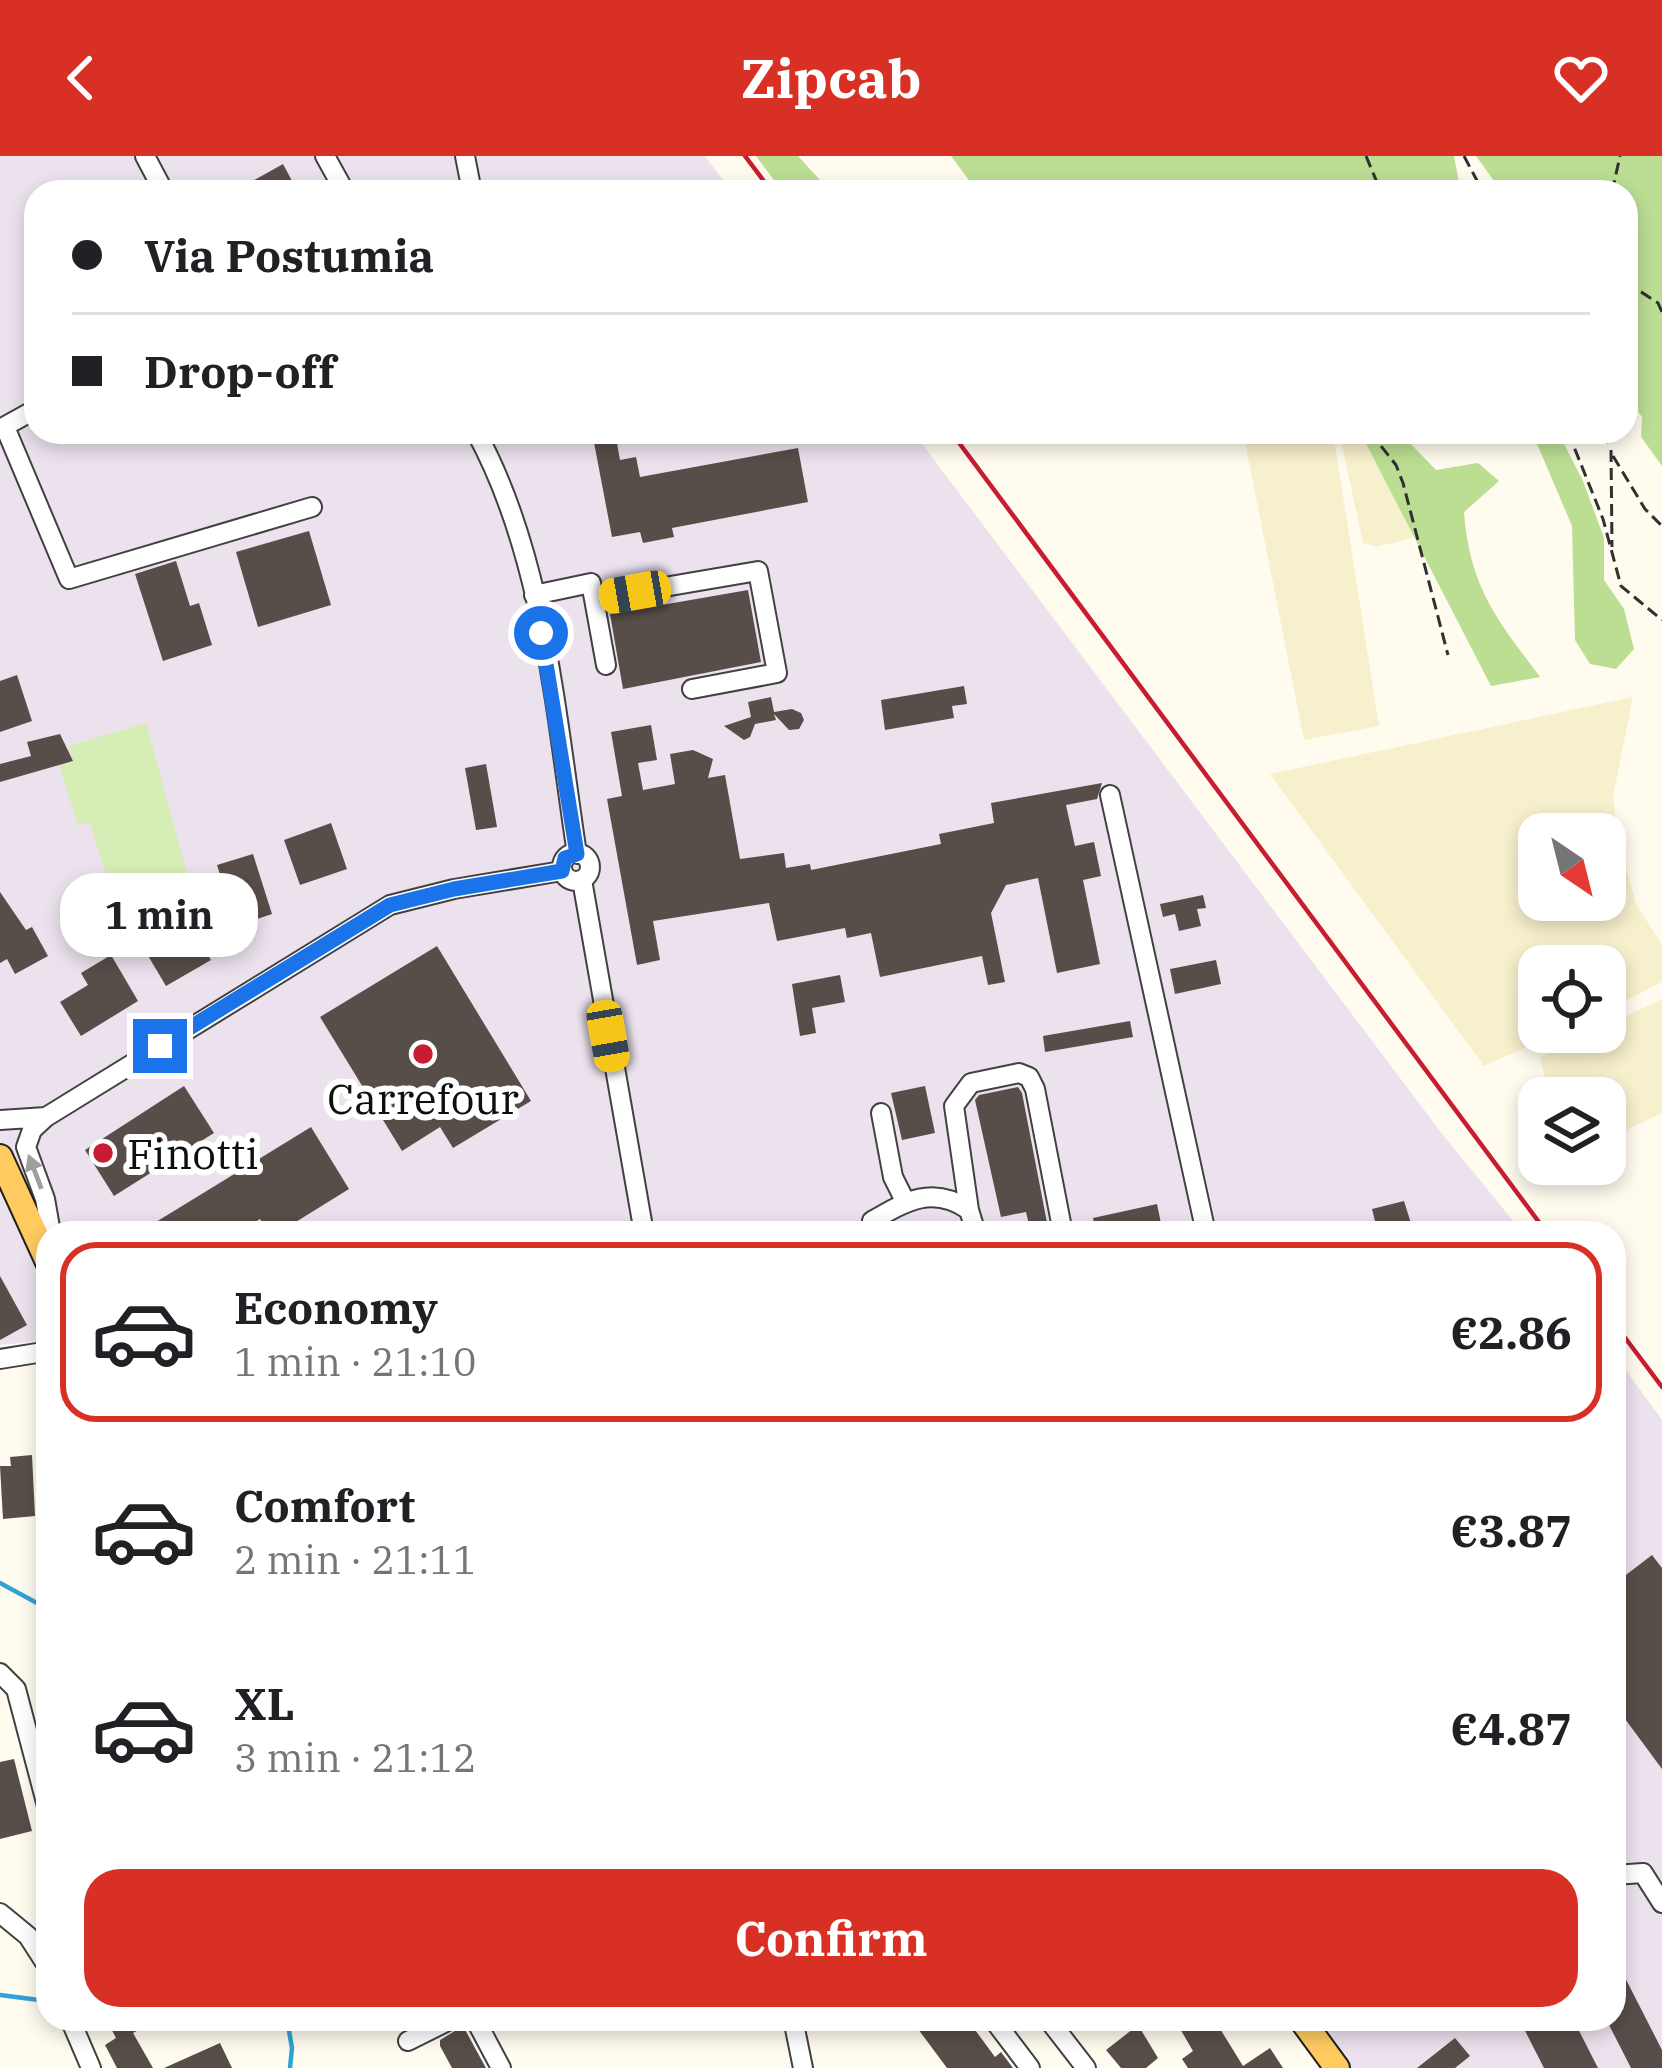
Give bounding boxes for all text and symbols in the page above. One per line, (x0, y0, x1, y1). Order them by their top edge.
text: Zipcab (740, 43, 922, 113)
icon: back (48, 45, 114, 111)
icon: heart (1548, 45, 1614, 111)
text: Via Postumia (144, 226, 434, 284)
text: Drop-off (144, 342, 335, 400)
car (596, 568, 674, 616)
route start (514, 606, 568, 660)
north arrow (1518, 813, 1626, 921)
map controls (1518, 813, 1626, 1185)
callout: 1 min (61, 872, 259, 956)
text: 1 min (104, 889, 214, 940)
button: locate (1518, 945, 1626, 1053)
car (584, 997, 632, 1075)
route end (133, 1019, 187, 1073)
marker: Carrefour (410, 1041, 436, 1067)
place label: Carrefour (327, 1071, 519, 1126)
button: layers (1518, 1077, 1626, 1185)
place label: Finotti (127, 1126, 258, 1181)
marker: Finotti (90, 1140, 116, 1166)
one-way arrow (24, 1154, 43, 1190)
icon: car (90, 1278, 198, 1386)
text: Economy (234, 1278, 438, 1336)
text: €2.86 (1450, 1303, 1572, 1361)
text: 1 min · 21:10 (234, 1336, 476, 1387)
icon: car (90, 1476, 198, 1584)
text: Comfort (234, 1476, 415, 1534)
text: €3.87 (1450, 1501, 1572, 1559)
text: 2 min · 21:11 (234, 1534, 476, 1585)
icon: car (90, 1674, 198, 1782)
text: XL (234, 1674, 295, 1732)
text: €4.87 (1450, 1699, 1572, 1757)
text: 3 min · 21:12 (234, 1732, 476, 1783)
button: Confirm (84, 1869, 1578, 2007)

